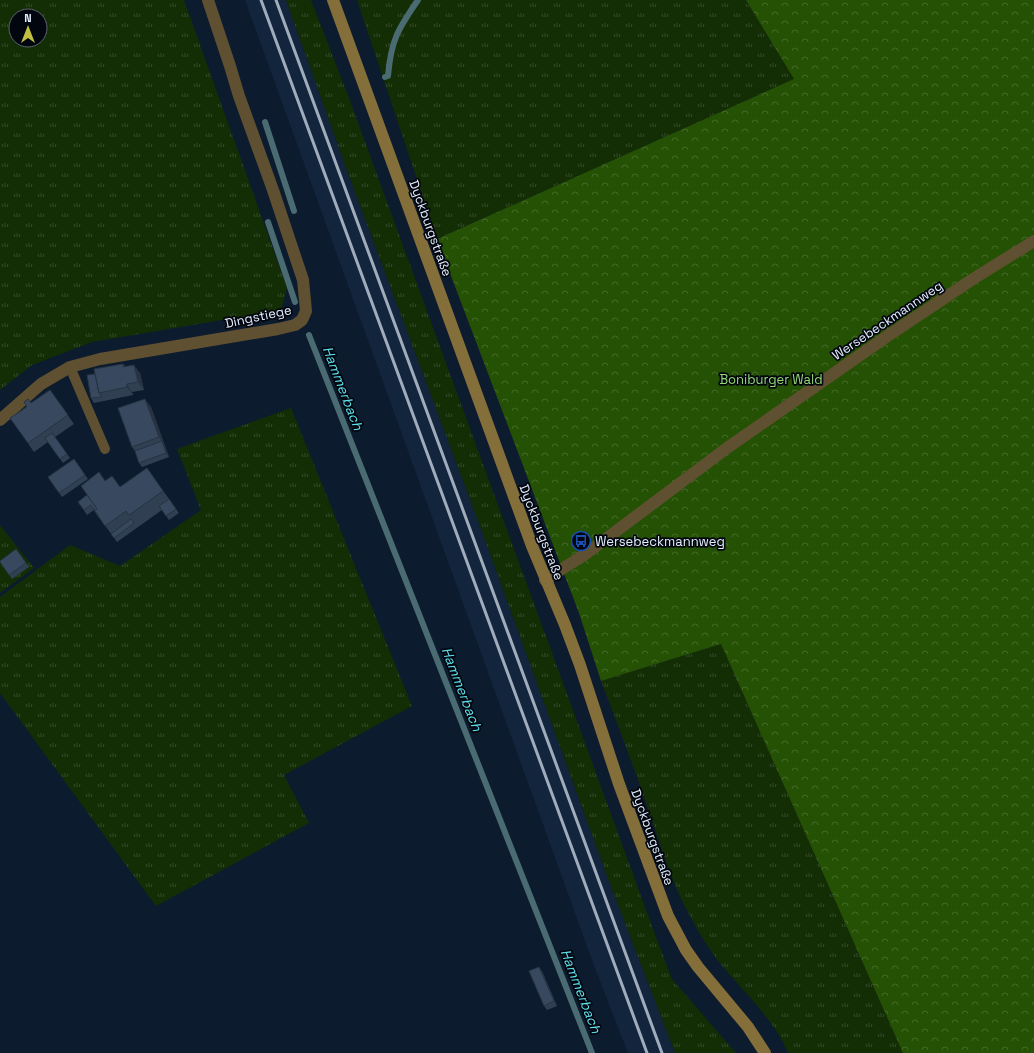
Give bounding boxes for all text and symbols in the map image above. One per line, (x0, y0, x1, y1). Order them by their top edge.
north arrow (8, 8, 48, 48)
text: N (24, 11, 32, 25)
street label: Dyckburgstraße (405, 178, 456, 279)
street label: Wersebeckmannweg (829, 277, 946, 364)
street label: Dingstiege (223, 301, 293, 332)
water label: Hammerbach (319, 343, 367, 433)
park label: Boniburger Wald (719, 371, 823, 388)
street label: Dyckburgstraße (515, 482, 568, 583)
bus stop icon: Wersebeckmannweg (570, 530, 592, 552)
place label: Wersebeckmannweg (595, 533, 725, 550)
water label: Hammerbach (438, 644, 486, 734)
street label: Dyckburgstraße (627, 787, 678, 888)
water label: Hammerbach (557, 946, 605, 1036)

